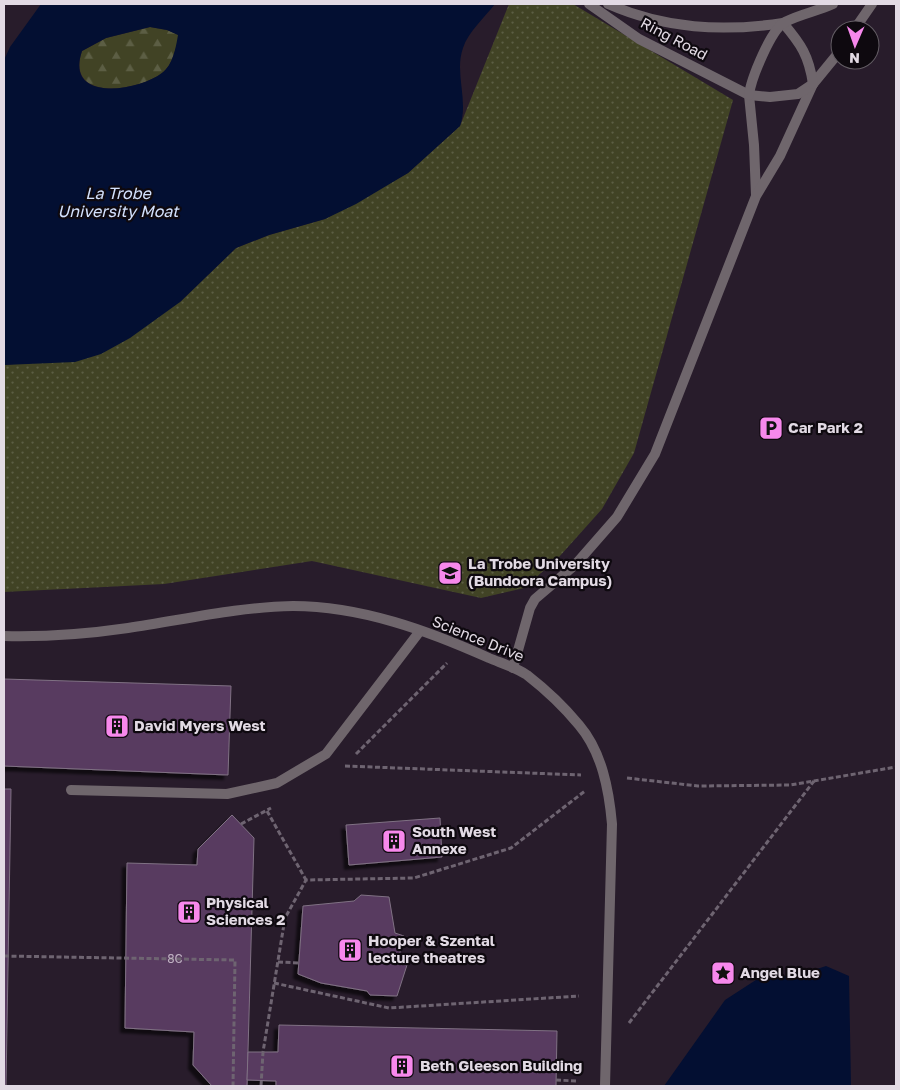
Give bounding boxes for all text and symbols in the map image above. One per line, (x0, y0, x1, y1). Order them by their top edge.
street label: Ring Road (638, 13, 711, 63)
north arrow (830, 20, 880, 70)
text: N (849, 50, 860, 67)
water label: La Trobe University Moat (57, 183, 180, 221)
parking icon: Car Park 2 (758, 415, 784, 441)
place label: Car Park 2 (788, 418, 863, 436)
place label: La Trobe University (Bundoora Campus) (468, 554, 612, 589)
school or university icon: La Trobe University (Bundoora Campus) (437, 560, 463, 586)
street label: Science Drive (430, 611, 527, 665)
building icon: David Myers West (104, 713, 130, 739)
place label: David Myers West (134, 716, 266, 734)
place label: South West Annexe (412, 822, 496, 857)
building icon: South West Annexe (381, 828, 407, 854)
place label: Physical Sciences 2 (206, 893, 286, 928)
building icon: Physical Sciences 2 (176, 899, 202, 925)
place label: Hooper & Szental lecture theatres (368, 931, 495, 966)
building icon: Hooper & Szental lecture theatres (337, 937, 363, 963)
house number: 8C (167, 951, 183, 966)
place icon: Angel Blue (710, 960, 736, 986)
place label: Angel Blue (740, 963, 820, 981)
building icon: Beth Gleeson Building (389, 1053, 415, 1079)
place label: Beth Gleeson Building (420, 1056, 582, 1074)

